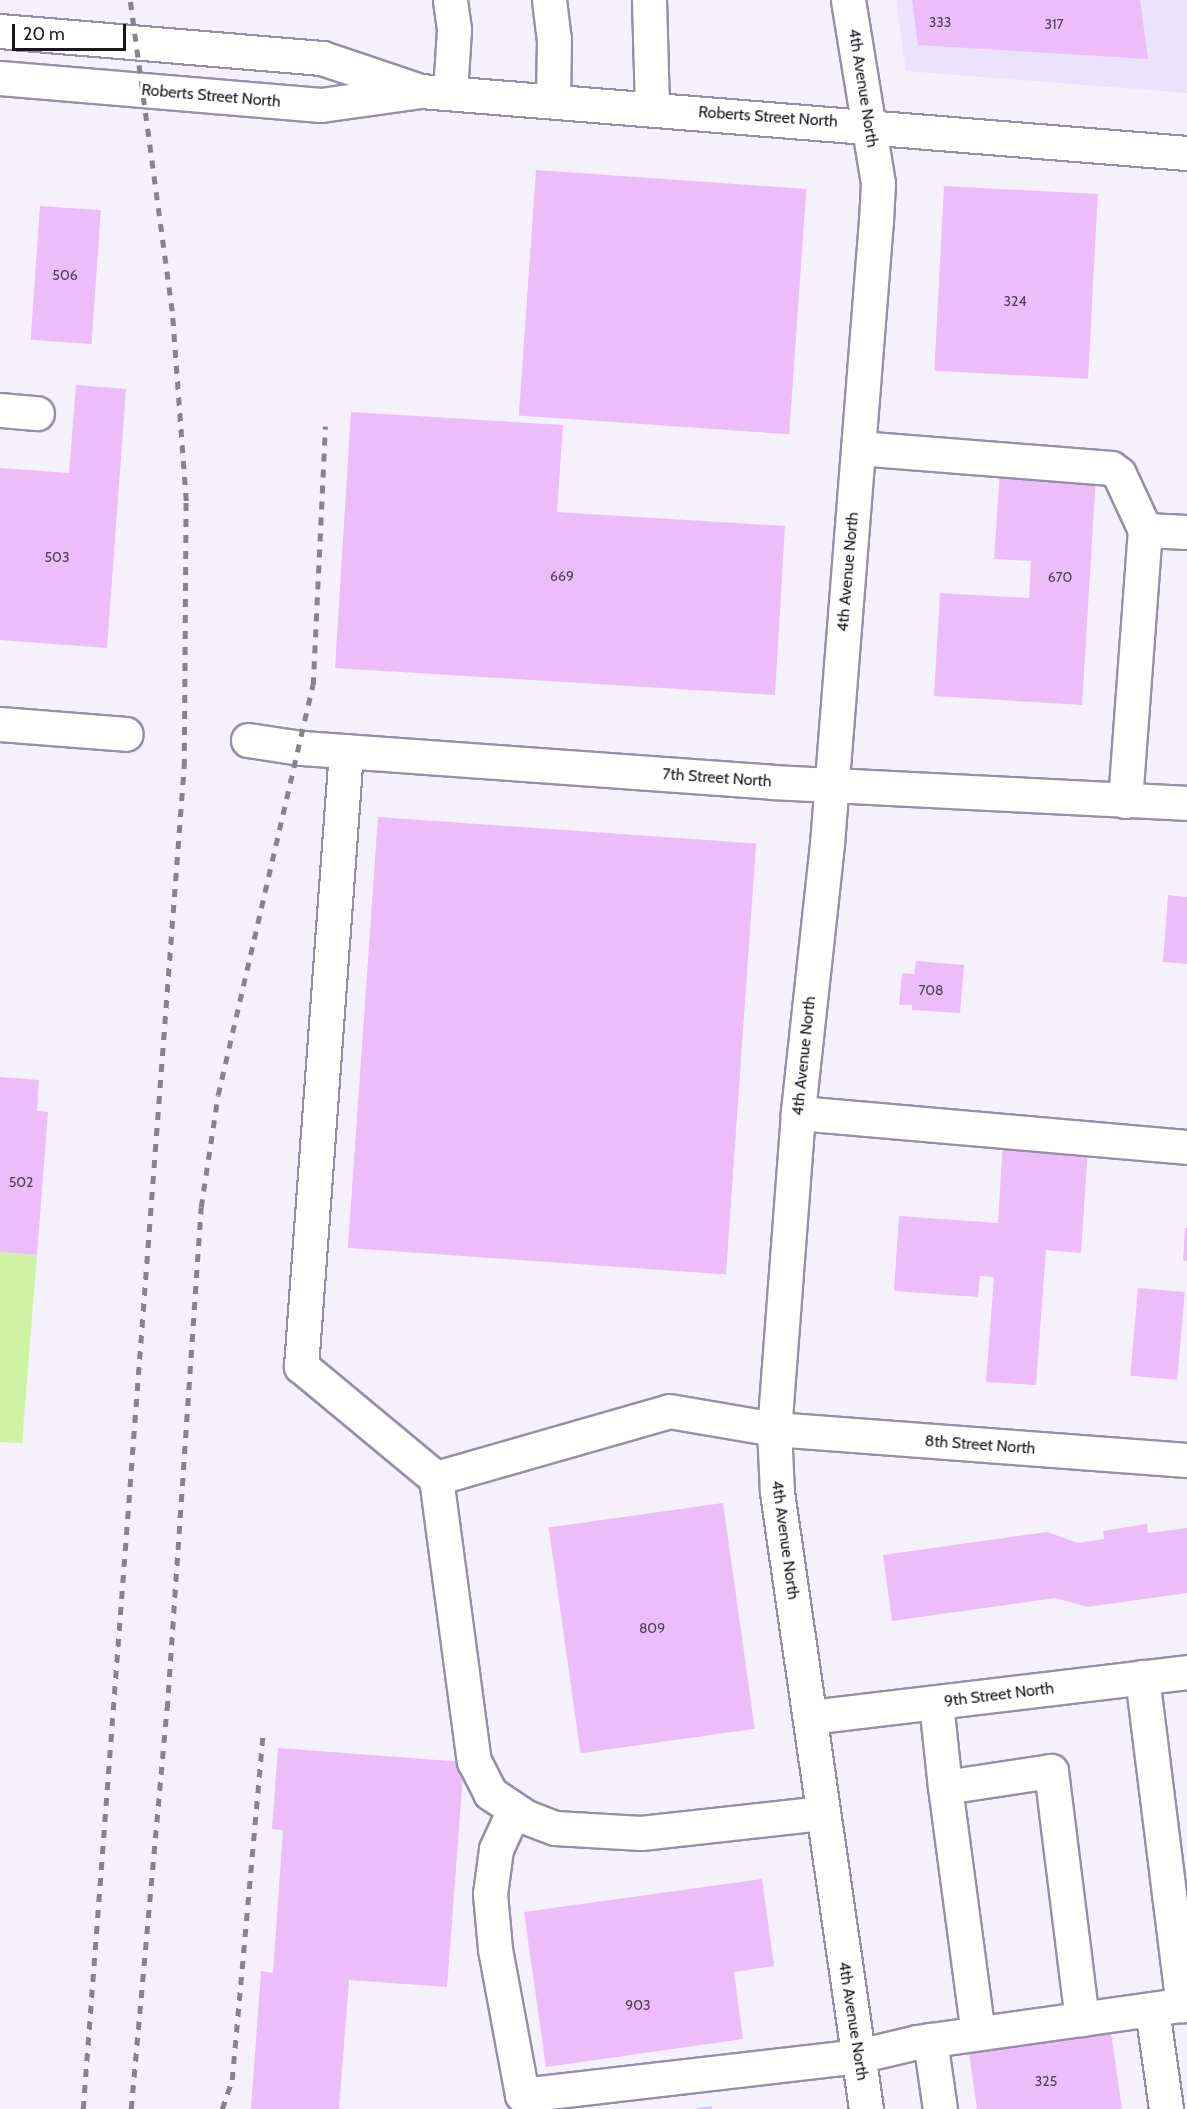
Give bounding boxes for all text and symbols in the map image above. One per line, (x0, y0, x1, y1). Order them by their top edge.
scale bar (15, 12, 129, 50)
house number: 333 (929, 14, 951, 30)
house number: 317 (1044, 16, 1064, 32)
text: 20 m (23, 23, 65, 45)
street label: 4th Avenue North (844, 27, 882, 149)
street label: Roberts Street North (141, 80, 281, 112)
street label: Roberts Street North (698, 103, 838, 131)
house number: 506 (52, 267, 78, 283)
house number: 324 (1003, 293, 1027, 309)
street label: 4th Avenue North (833, 511, 863, 633)
house number: 503 (45, 549, 69, 565)
house number: 669 (550, 568, 574, 584)
house number: 670 (1048, 569, 1072, 585)
street label: 7th Street North (662, 765, 772, 791)
house number: 708 (918, 982, 944, 998)
street label: 4th Avenue North (788, 995, 820, 1117)
house number: 502 (9, 1174, 33, 1190)
street label: 8th Street North (924, 1432, 1036, 1458)
street label: 4th Avenue North (767, 1479, 803, 1601)
house number: 809 (639, 1620, 665, 1636)
street label: 9th Street North (943, 1679, 1055, 1711)
street label: 4th Avenue North (834, 1960, 872, 2082)
house number: 903 (625, 1997, 651, 2013)
house number: 325 (1035, 2073, 1057, 2089)

